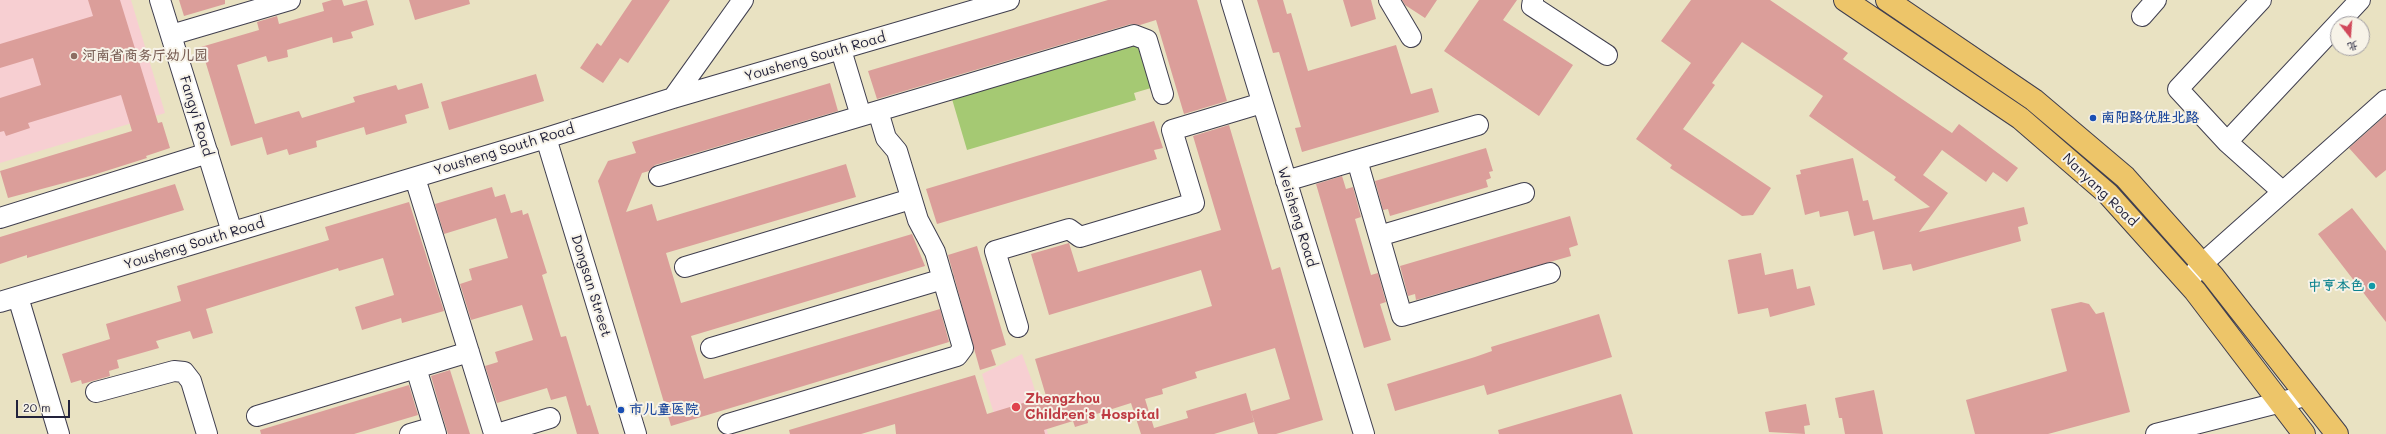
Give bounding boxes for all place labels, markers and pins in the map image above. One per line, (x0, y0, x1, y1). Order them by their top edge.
place label: 河南省商务厅幼儿园 (82, 48, 208, 64)
marker: 河南省商务厅幼儿园 (69, 51, 79, 61)
place label: 南阳路优胜北路 (2101, 110, 2199, 126)
marker: 南阳路优胜北路 (2088, 113, 2098, 123)
place label: 中亨本色 (2308, 278, 2364, 294)
marker: 中亨本色 (2367, 281, 2377, 291)
place label: Zhengzhou Children's Hospital (1025, 391, 1159, 424)
marker: Zhengzhou Children's Hospital (1010, 401, 1022, 413)
place label: 市儿童医院 (629, 402, 699, 418)
marker: 市儿童医院 (616, 405, 626, 415)

